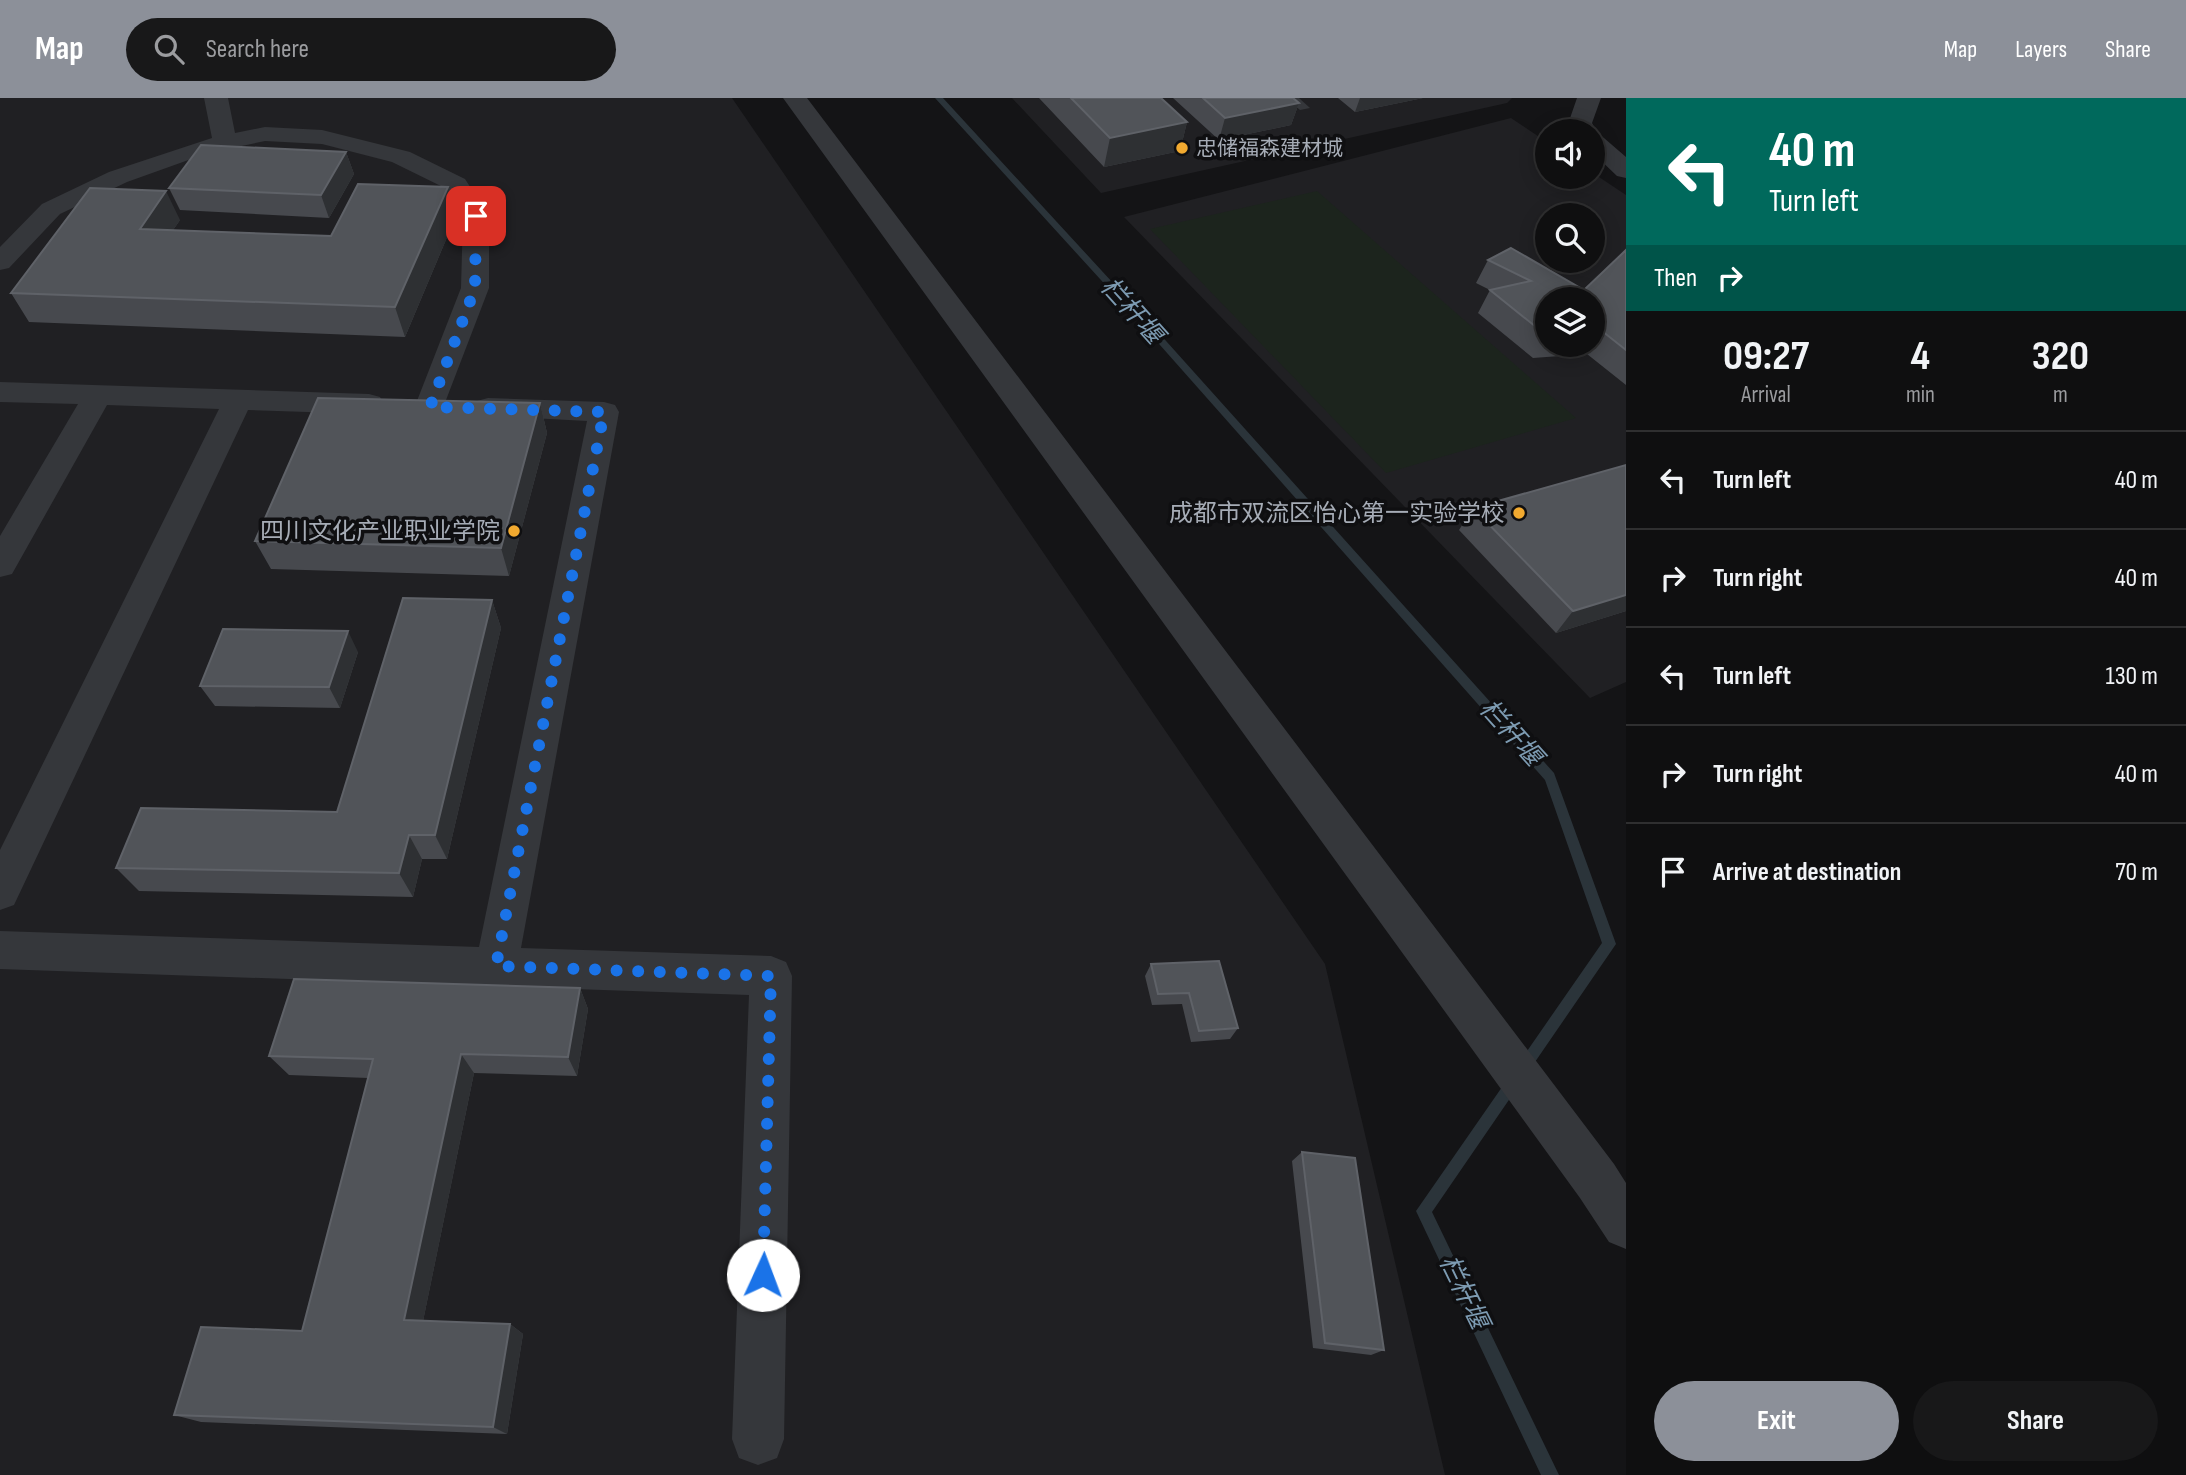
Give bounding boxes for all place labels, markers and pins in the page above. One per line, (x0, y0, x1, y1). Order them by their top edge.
place label: 忠储福森建材城 (1196, 136, 1343, 161)
marker: 忠储福森建材城 (1174, 140, 1190, 156)
pin (446, 186, 506, 246)
place label: 成都市双流区怡心第一实验学校 (1169, 499, 1505, 528)
marker: 成都市双流区怡心第一实验学校 (1511, 505, 1527, 521)
place label: 四川文化产业职业学院 (260, 517, 500, 546)
marker: 四川文化产业职业学院 (506, 523, 522, 539)

